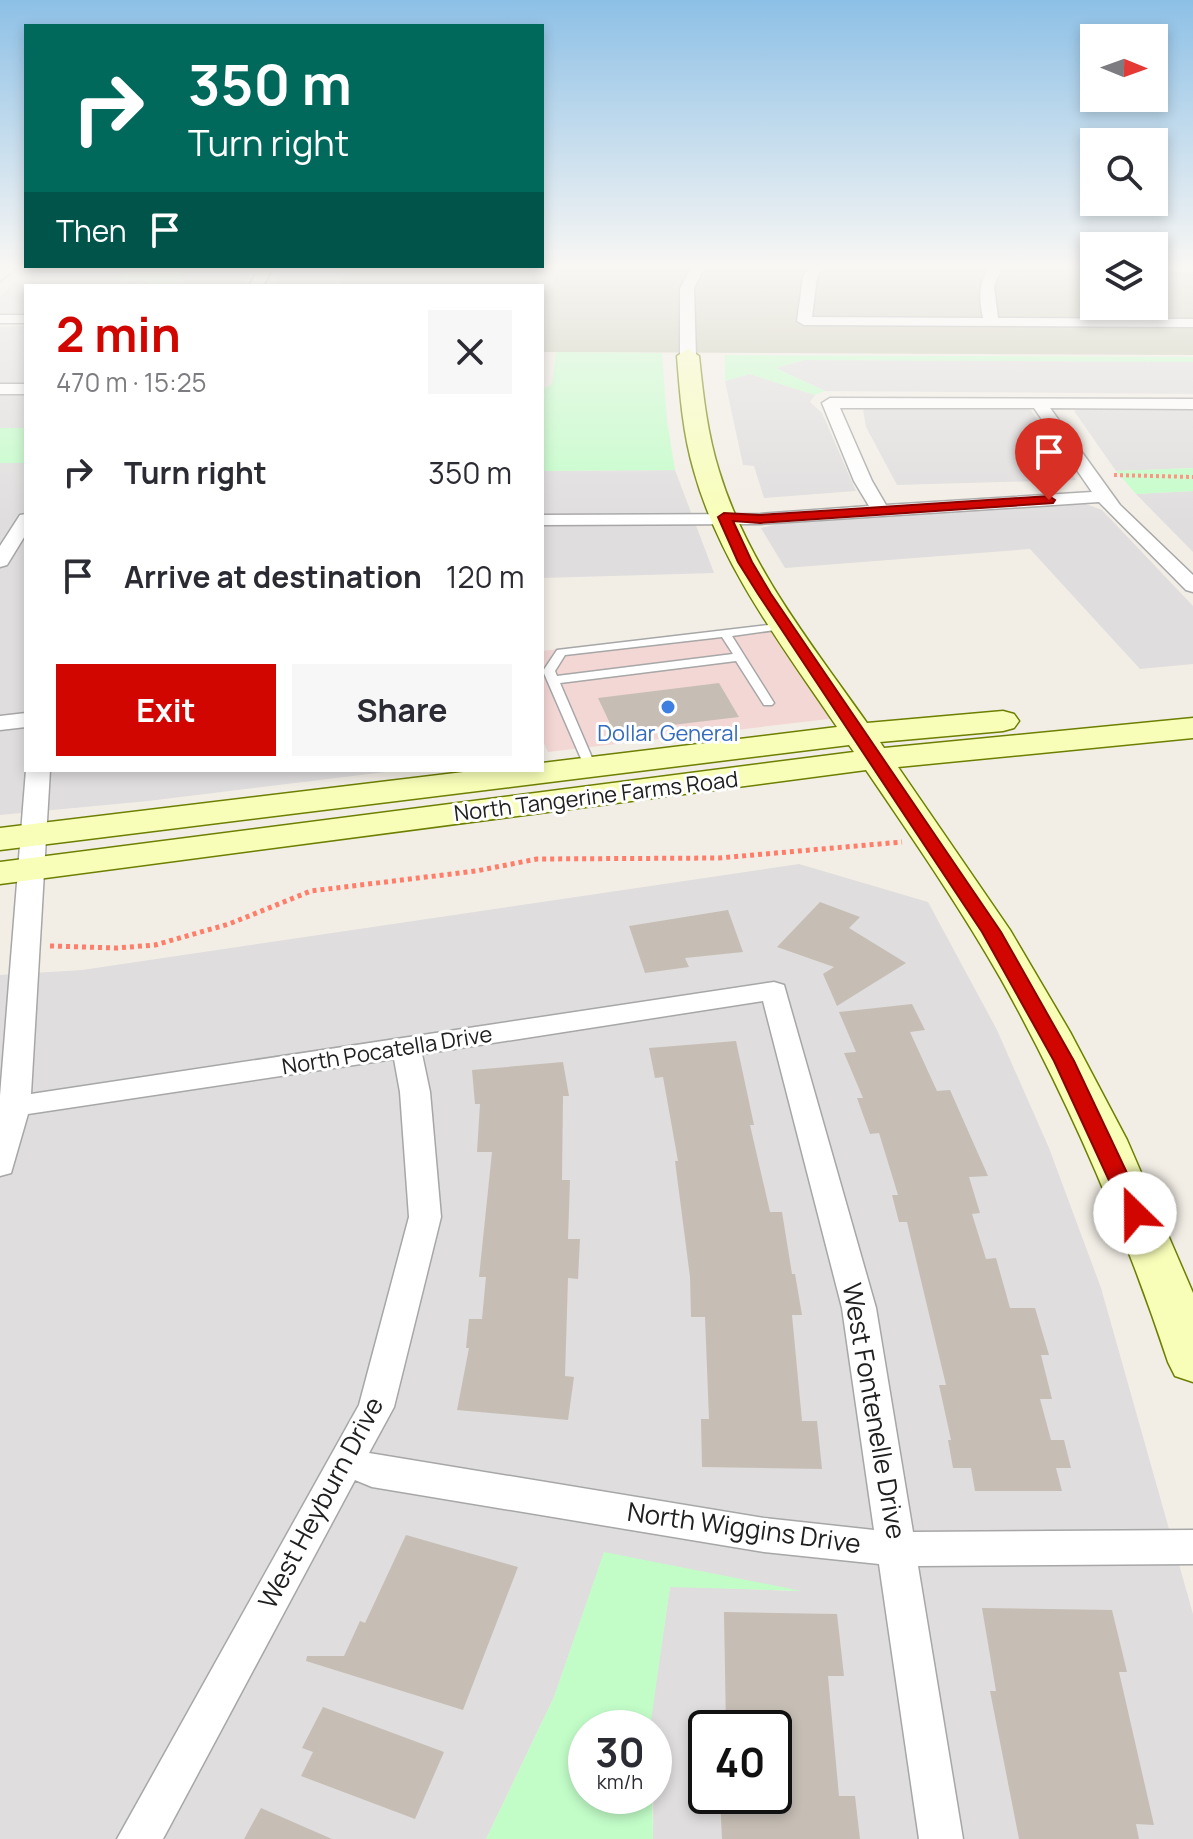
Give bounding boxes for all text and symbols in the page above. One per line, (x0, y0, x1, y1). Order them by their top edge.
north arrow (1080, 24, 1168, 112)
map controls (1080, 24, 1168, 320)
text: 350 m (188, 45, 352, 122)
icon: right (56, 56, 160, 160)
text: Turn right (188, 118, 349, 167)
button: search (1080, 128, 1168, 216)
icon: arrive (143, 208, 187, 252)
text: Then (56, 210, 127, 251)
button: layers (1080, 232, 1168, 320)
text: 2 min (56, 301, 181, 366)
button: close (428, 310, 512, 394)
text: 470 m · 15:25 (56, 364, 207, 400)
pin (1015, 418, 1083, 500)
icon: arrive (1027, 430, 1071, 474)
icon: right (56, 450, 100, 494)
text: Turn right (124, 452, 267, 493)
text: 350 m (428, 452, 512, 493)
icon: arrive (56, 554, 100, 598)
text: Arrive at destination (124, 556, 422, 597)
text: 120 m (446, 556, 524, 597)
button: Exit (56, 664, 276, 756)
button: Share (292, 664, 512, 756)
marker: Dollar General (659, 698, 677, 716)
place label: Dollar General (597, 718, 739, 748)
street label: North Tangerine Farms Road (452, 764, 740, 828)
street label: North Pocatella Drive (280, 1019, 494, 1081)
position arrow (1093, 1171, 1177, 1255)
street label: West Fontenelle Drive (835, 1280, 915, 1542)
street label: West Heyburn Drive (249, 1390, 391, 1615)
street label: North Wiggins Drive (625, 1493, 863, 1561)
speed limit sign: 40 (688, 1710, 792, 1814)
text: 30 (595, 1724, 645, 1779)
text: km/h (597, 1768, 643, 1795)

